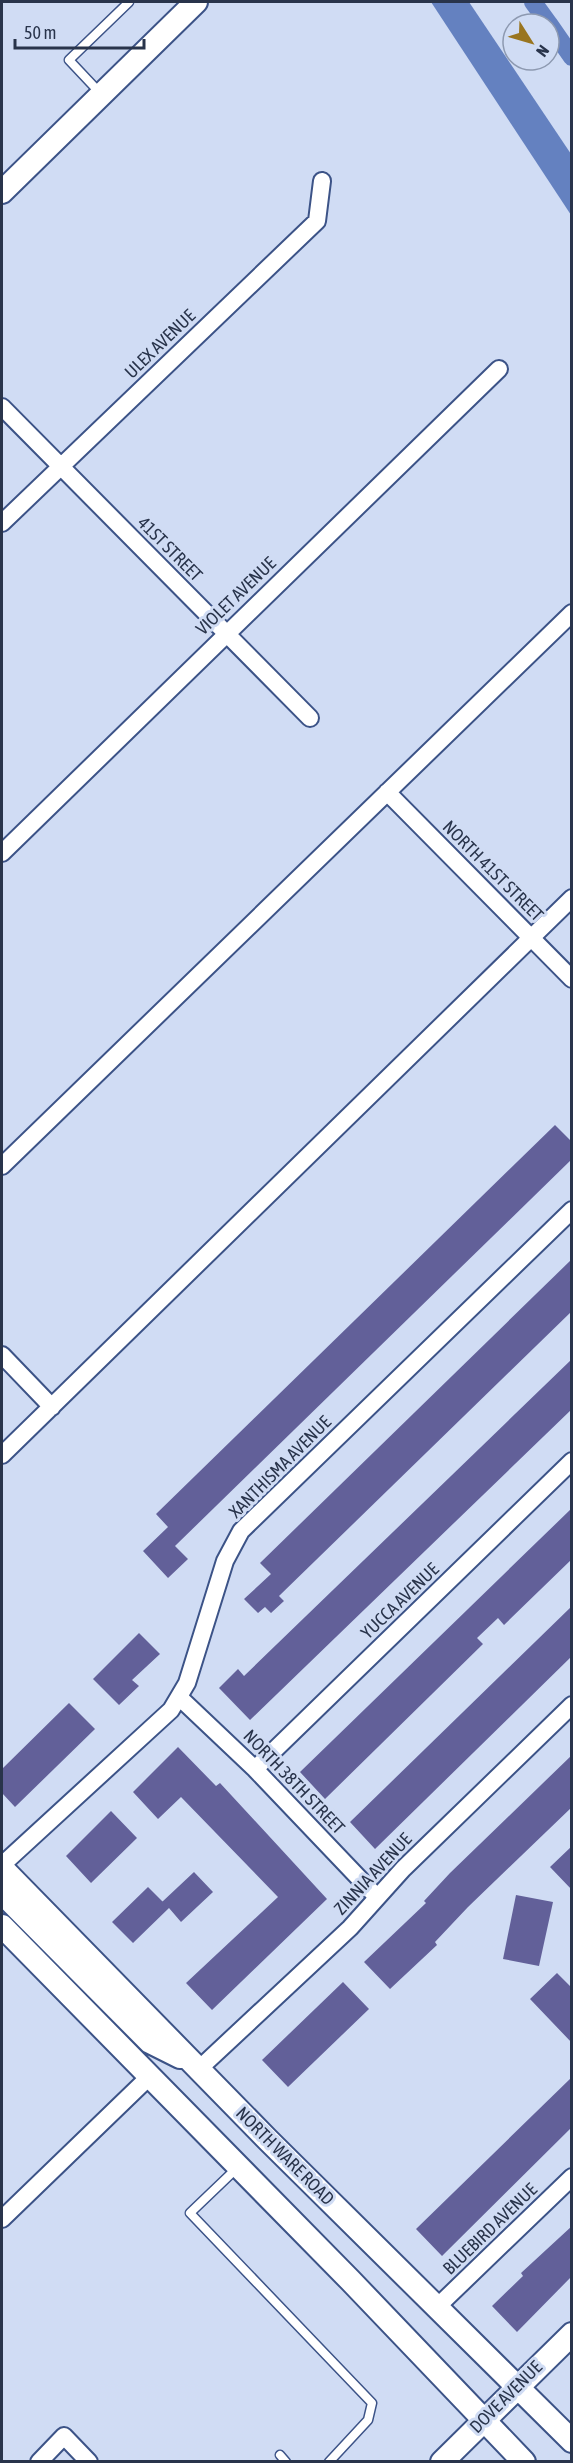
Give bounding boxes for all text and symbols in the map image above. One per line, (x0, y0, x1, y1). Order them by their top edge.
scale bar (15, 12, 144, 50)
north arrow (501, 12, 561, 72)
text: 50 m (24, 22, 56, 43)
text: N (533, 42, 553, 60)
street label: ULEX AVENUE (120, 305, 199, 382)
street label: 41ST STREET (134, 512, 207, 585)
street label: VIOLET AVENUE (191, 552, 280, 639)
street label: NORTH 41ST STREET (439, 816, 548, 925)
street label: XANTHISMA AVENUE (224, 1411, 335, 1522)
street label: YUCCA AVENUE (357, 1558, 443, 1643)
street label: NORTH 38TH STREET (239, 1725, 349, 1838)
street label: ZINNIA AVENUE (330, 1828, 416, 1919)
street label: NORTH WARE ROAD (232, 2102, 339, 2209)
street label: BLUEBIRD AVENUE (438, 2178, 541, 2279)
street label: DOVE AVENUE (465, 2356, 546, 2437)

